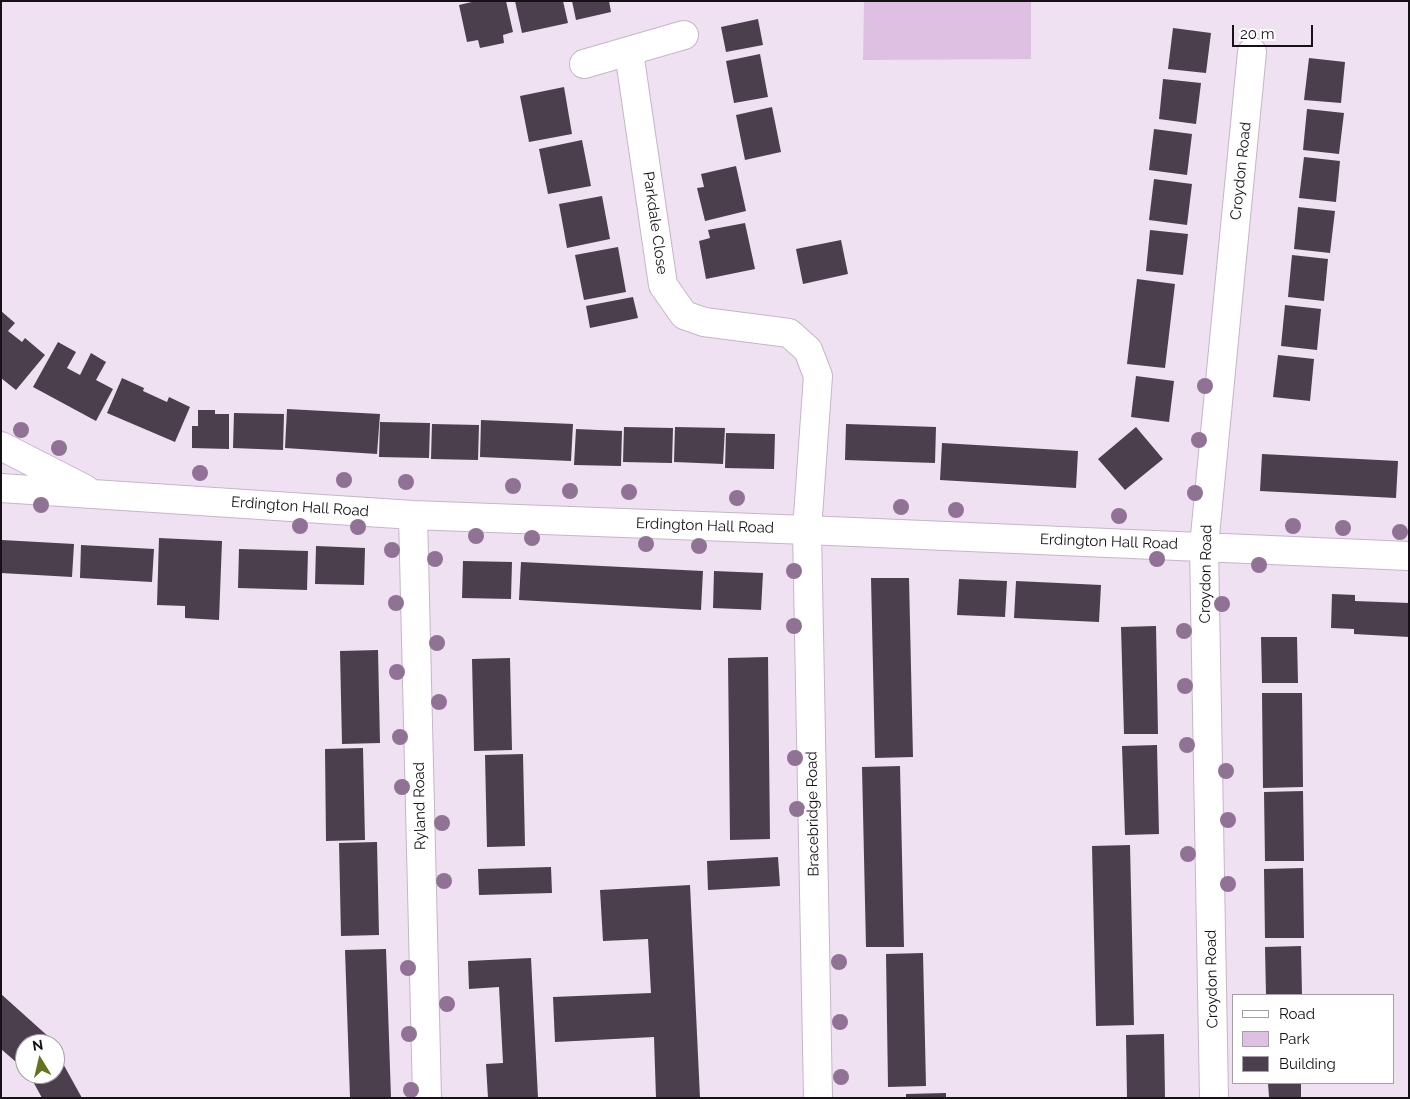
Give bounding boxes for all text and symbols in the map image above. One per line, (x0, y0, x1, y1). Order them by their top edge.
scale bar (1235, 15, 1316, 47)
text: 20 m (1240, 25, 1275, 43)
street label: Croydon Road (1227, 121, 1255, 221)
street label: Parkdale Close (639, 170, 671, 276)
street label: Erdington Hall Road (230, 493, 370, 521)
street label: Erdington Hall Road (636, 515, 774, 537)
street label: Croydon Road (1196, 525, 1216, 623)
street label: Erdington Hall Road (1040, 531, 1178, 553)
street label: Bracebridge Road (803, 751, 823, 877)
street label: Ryland Road (410, 762, 430, 850)
street label: Croydon Road (1202, 930, 1222, 1028)
legend (1232, 994, 1395, 1084)
text: Road (1279, 1005, 1315, 1023)
text: Park (1279, 1030, 1310, 1048)
north arrow (15, 1034, 65, 1084)
text: N (31, 1036, 44, 1054)
text: Building (1279, 1055, 1336, 1073)

